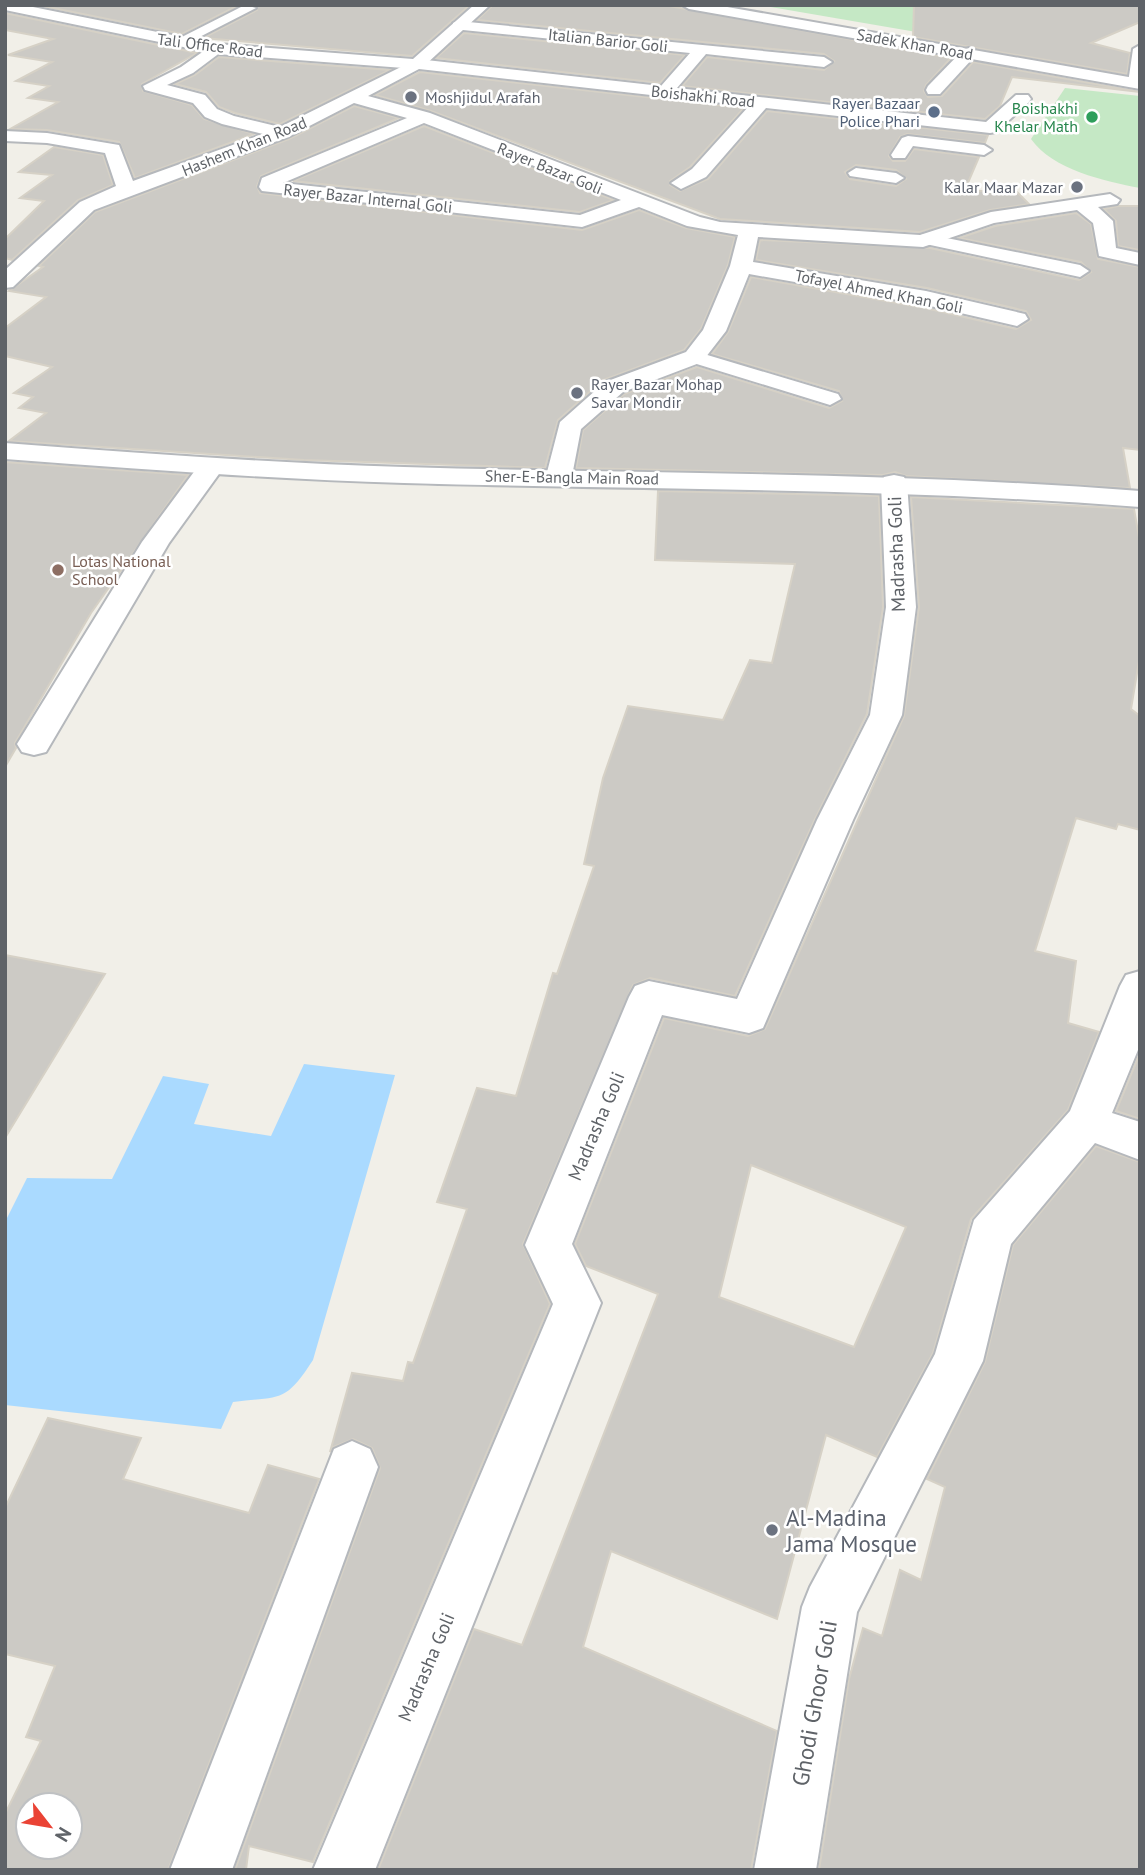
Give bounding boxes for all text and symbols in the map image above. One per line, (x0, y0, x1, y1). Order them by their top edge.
street label: Italian Barior Goli (547, 24, 669, 56)
street label: Sadek Khan Road (855, 24, 975, 64)
street label: Tali Office Road (156, 29, 264, 61)
street label: Boishakhi Road (650, 81, 756, 111)
place label: Moshjidul Arafah (425, 87, 540, 107)
marker: Moshjidul Arafah (403, 89, 419, 105)
place label: Rayer Bazaar Police Phari (832, 93, 921, 131)
place label: Boishakhi Khelar Math (994, 98, 1078, 136)
marker: Rayer Bazaar Police Phari (926, 104, 942, 120)
marker: Boishakhi Khelar Math (1084, 109, 1100, 125)
street label: Hashem Khan Road (179, 112, 309, 180)
street label: Rayer Bazar Goli (494, 138, 606, 198)
place label: Kalar Maar Mazar (944, 177, 1064, 197)
street label: Rayer Bazar Internal Goli (283, 179, 453, 217)
marker: Kalar Maar Mazar (1069, 179, 1085, 195)
street label: Tofayel Ahmed Khan Goli (793, 265, 965, 317)
place label: Rayer Bazar Mohap Savar Mondir (591, 374, 722, 412)
marker: Rayer Bazar Mohap Savar Mondir (569, 385, 585, 401)
street label: Sher-E-Bangla Main Road (485, 465, 659, 489)
street label: Madrasha Goli (882, 496, 910, 612)
place label: Lotas National School (72, 551, 171, 589)
marker: Lotas National School (50, 562, 66, 578)
street label: Madrasha Goli (562, 1068, 630, 1184)
place label: Al-Madina Jama Mosque (785, 1503, 917, 1558)
marker: Al-Madina Jama Mosque (764, 1522, 780, 1538)
street label: Madrasha Goli (392, 1609, 460, 1725)
street label: Ghodi Ghoor Goli (785, 1618, 843, 1788)
north arrow (14, 1791, 84, 1861)
text: N (50, 1823, 77, 1846)

